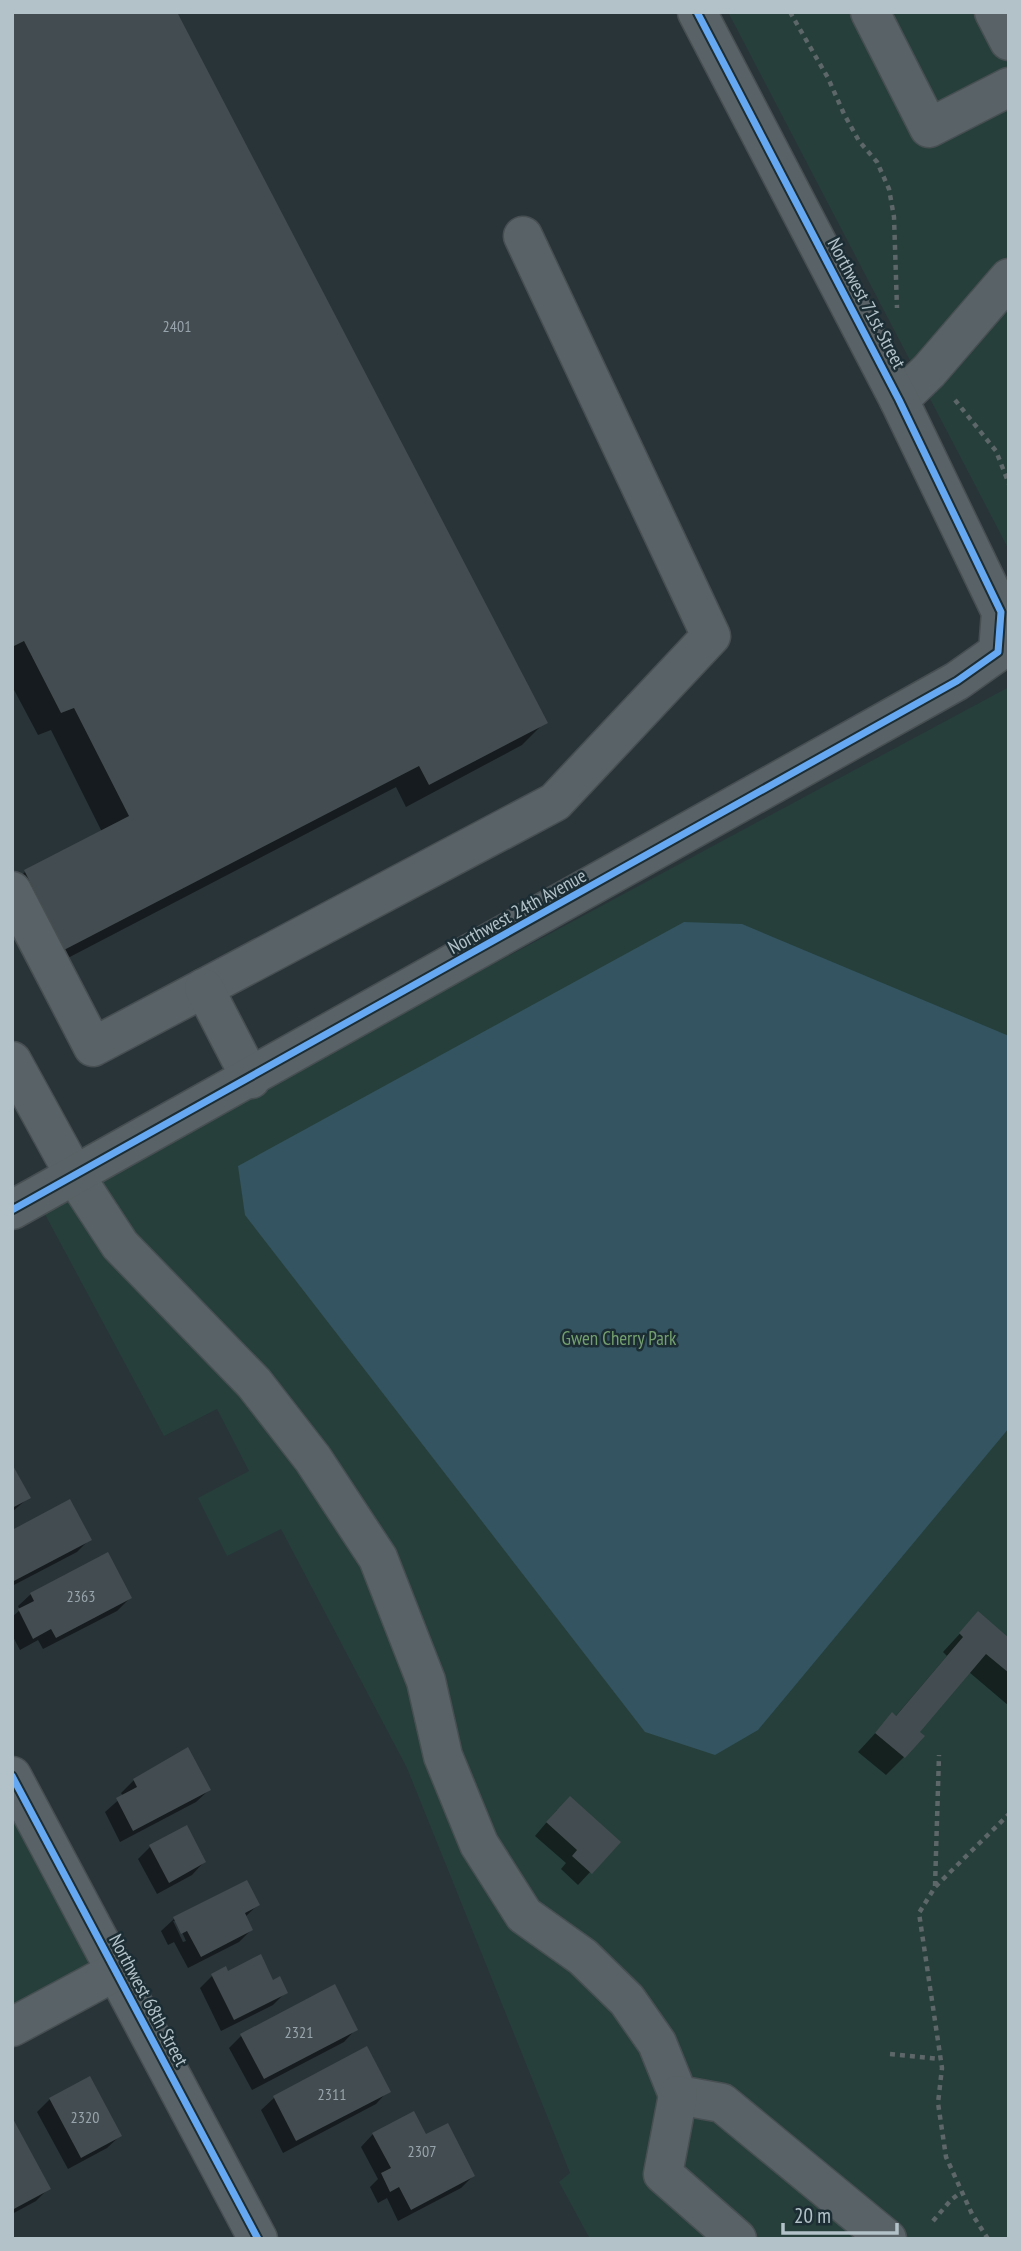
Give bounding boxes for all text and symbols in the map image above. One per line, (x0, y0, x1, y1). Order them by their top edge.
street label: Northwest 71st Street (823, 234, 912, 373)
house number: 2401 (163, 316, 191, 336)
street label: Northwest 24th Avenue (444, 863, 591, 959)
park label: Gwen Cherry Park (562, 1326, 677, 1350)
house number: 2363 (67, 1586, 95, 1606)
street label: Northwest 68th Street (104, 1930, 194, 2071)
house number: 2321 (285, 2022, 313, 2042)
house number: 2311 (318, 2084, 346, 2104)
house number: 2320 (71, 2107, 99, 2127)
house number: 2307 (408, 2141, 436, 2161)
scale bar (783, 2192, 897, 2236)
text: 20 m (794, 2202, 831, 2229)

